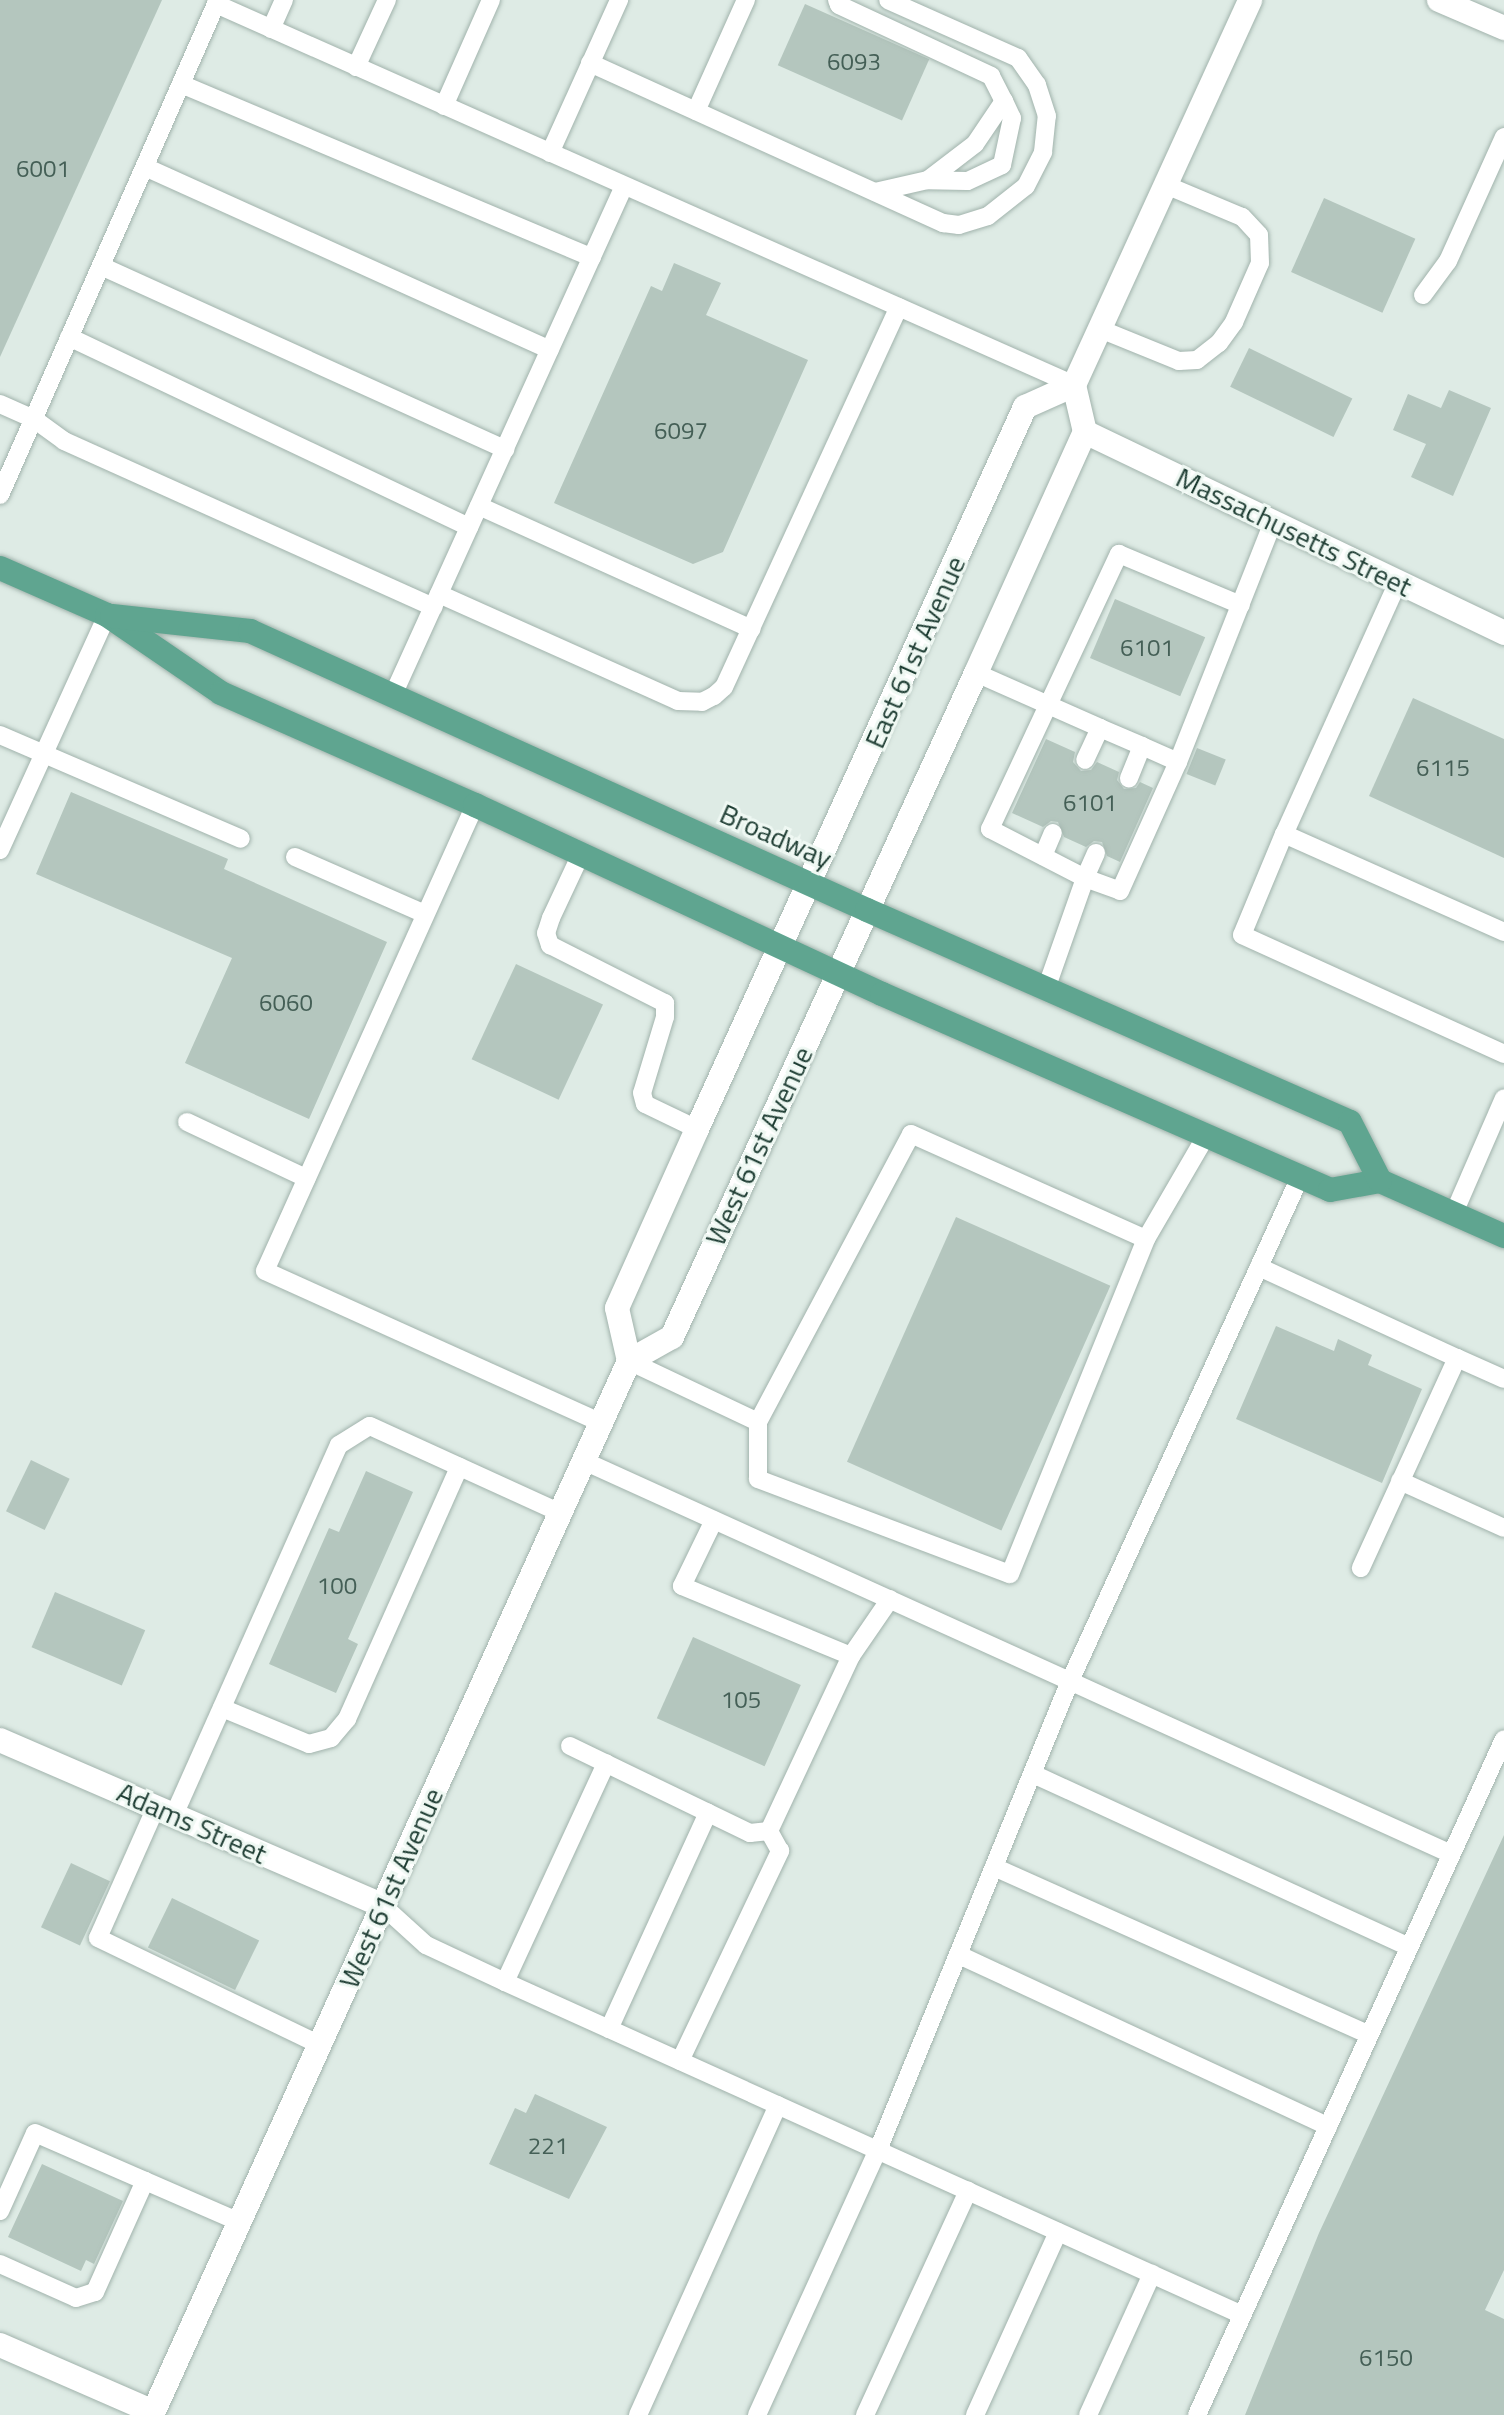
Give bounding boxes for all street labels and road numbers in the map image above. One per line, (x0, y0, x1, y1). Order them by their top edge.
street label: Massachusetts Street (1171, 460, 1417, 604)
street label: East 61st Avenue (858, 551, 972, 753)
street label: Broadway (715, 796, 837, 876)
street label: West 61st Avenue (698, 1041, 820, 1251)
street label: Adams Street (112, 1775, 272, 1871)
street label: West 61st Avenue (332, 1783, 450, 1993)

